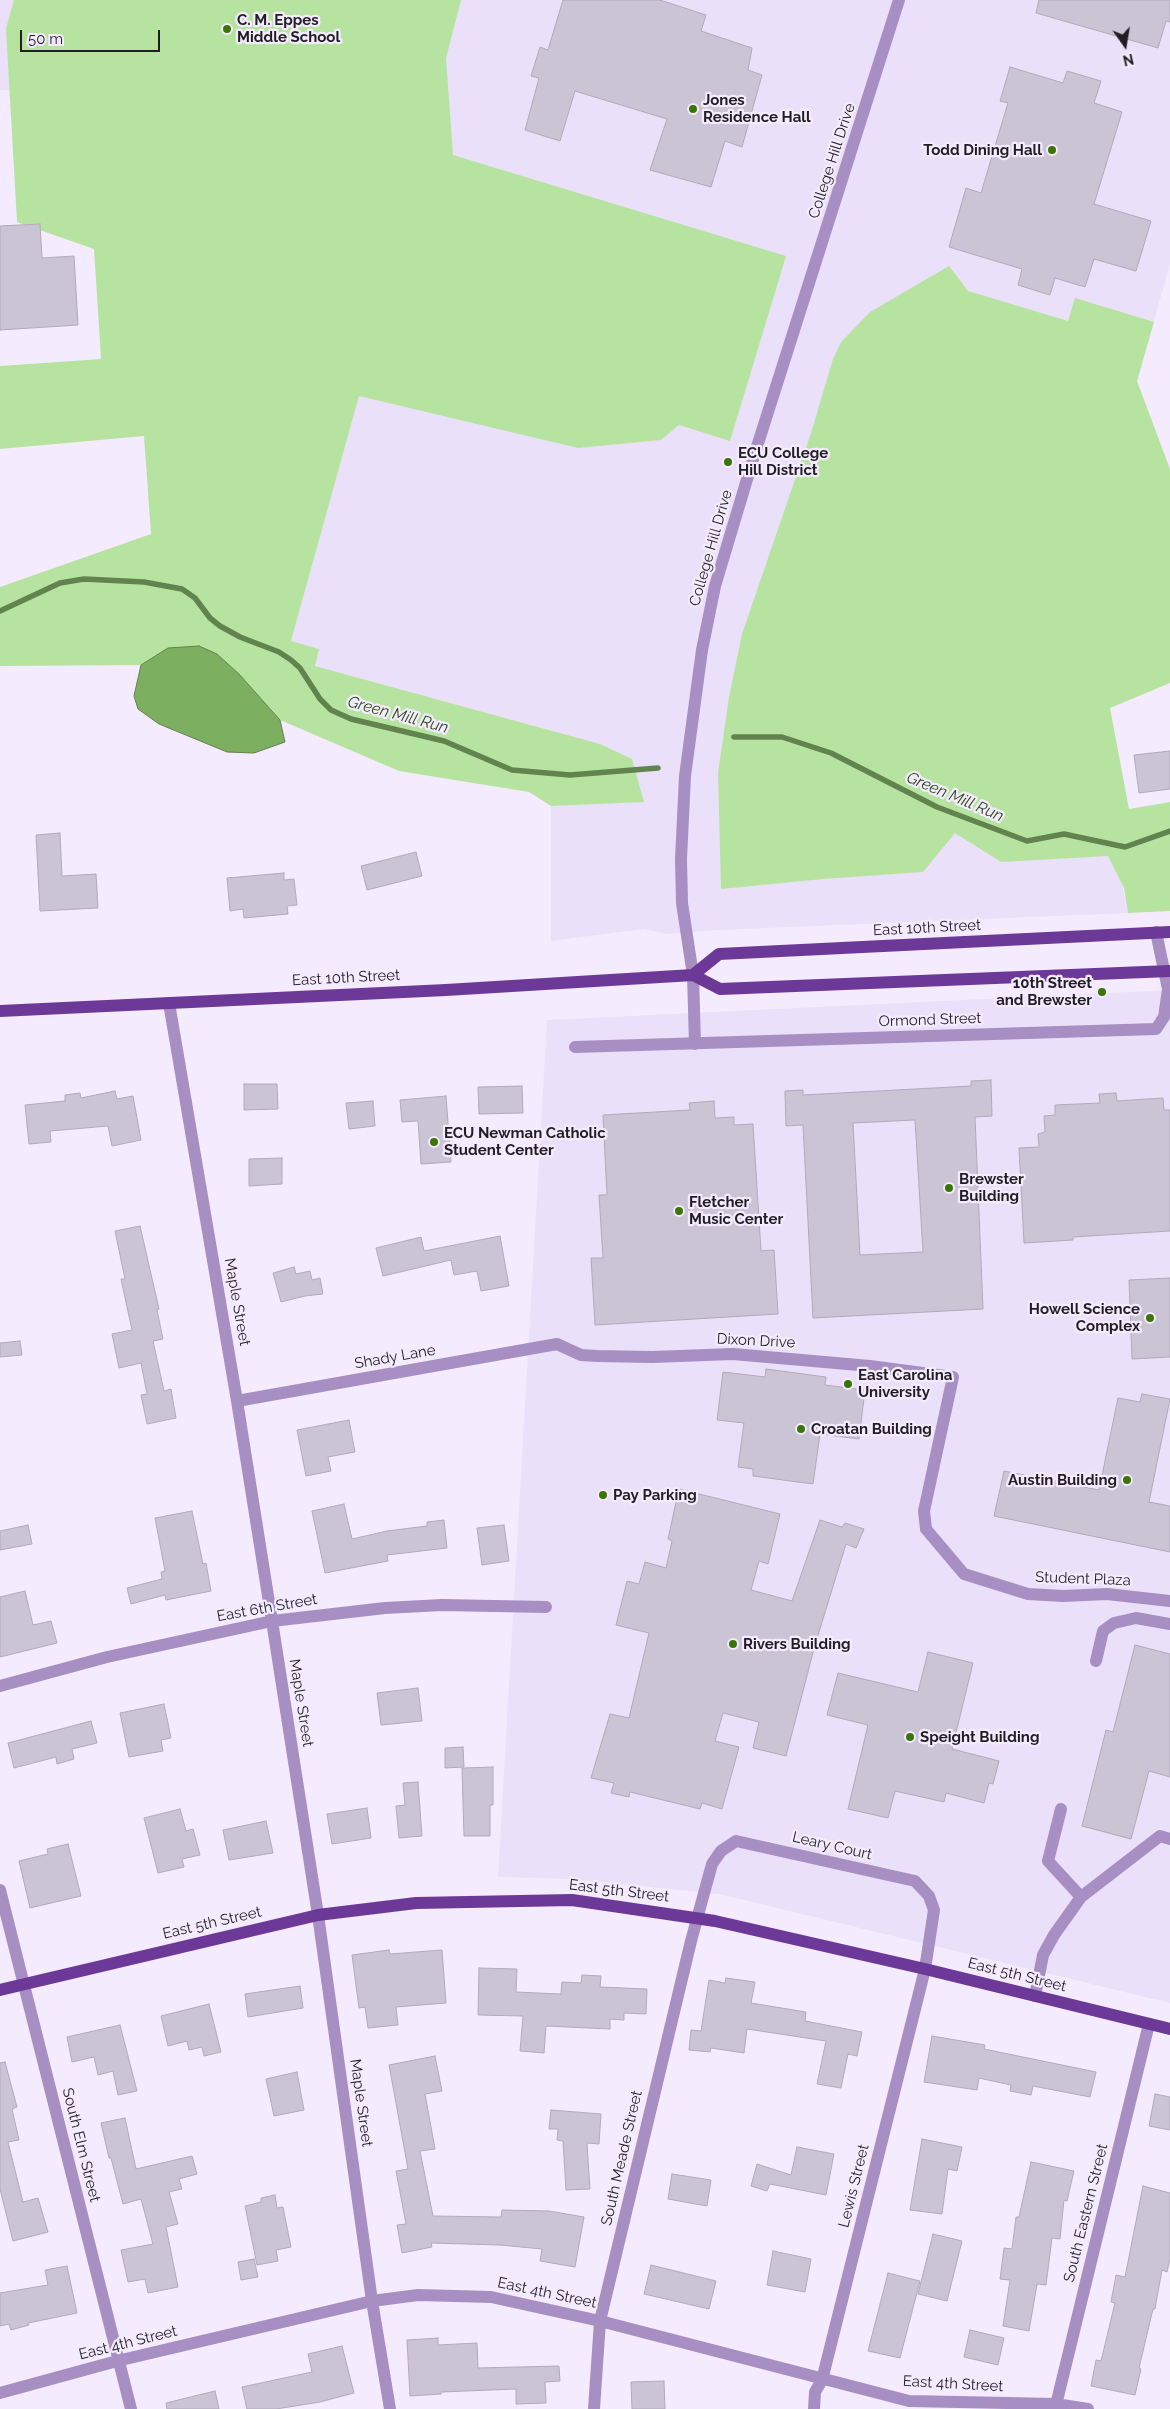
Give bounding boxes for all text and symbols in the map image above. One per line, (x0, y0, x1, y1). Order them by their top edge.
place label: C. M. Eppes Middle School (237, 11, 340, 46)
scale bar (22, 20, 162, 52)
north arrow (1100, 20, 1150, 70)
marker: C. M. Eppes Middle School (221, 23, 233, 35)
text: 50 m (28, 30, 63, 48)
text: N (1121, 51, 1135, 69)
place label: Jones Residence Hall (703, 91, 811, 126)
street label: College Hill Drive (805, 101, 859, 221)
marker: Jones Residence Hall (687, 103, 699, 115)
place label: Todd Dining Hall (923, 141, 1042, 159)
marker: Todd Dining Hall (1046, 144, 1058, 156)
place label: ECU College Hill District (738, 444, 828, 479)
marker: ECU College Hill District (722, 456, 734, 468)
street label: College Hill Drive (686, 488, 736, 608)
water label: Green Mill Run (346, 692, 450, 738)
water label: Green Mill Run (904, 768, 1006, 826)
street label: East 10th Street (873, 916, 981, 940)
street label: East 10th Street (292, 966, 400, 990)
place label: 10th Street and Brewster (996, 974, 1092, 1009)
marker: 10th Street and Brewster (1096, 986, 1108, 998)
street label: Ormond Street (878, 1009, 982, 1031)
place label: ECU Newman Catholic Student Center (444, 1124, 606, 1159)
marker: ECU Newman Catholic Student Center (428, 1136, 440, 1148)
place label: Brewster Building (959, 1170, 1024, 1205)
marker: Brewster Building (943, 1182, 955, 1194)
place label: Fletcher Music Center (689, 1193, 783, 1228)
marker: Fletcher Music Center (673, 1205, 685, 1217)
street label: Maple Street (220, 1257, 254, 1347)
place label: Howell Science Complex (1029, 1300, 1140, 1335)
marker: Howell Science Complex (1144, 1312, 1156, 1324)
street label: Dixon Drive (716, 1330, 796, 1352)
street label: Shady Lane (353, 1341, 437, 1373)
place label: East Carolina University (858, 1366, 952, 1401)
marker: East Carolina University (842, 1378, 854, 1390)
place label: Croatan Building (811, 1420, 932, 1438)
marker: Croatan Building (795, 1423, 807, 1435)
place label: Austin Building (1008, 1471, 1117, 1489)
marker: Austin Building (1121, 1474, 1133, 1486)
place label: Pay Parking (613, 1486, 697, 1504)
marker: Pay Parking (597, 1489, 609, 1501)
street label: Student Plaza (1035, 1568, 1131, 1590)
street label: East 6th Street (215, 1590, 319, 1626)
place label: Rivers Building (743, 1635, 851, 1653)
marker: Rivers Building (727, 1638, 739, 1650)
street label: Maple Street (285, 1658, 317, 1748)
place label: Speight Building (920, 1728, 1039, 1746)
marker: Speight Building (904, 1731, 916, 1743)
street label: Leary Court (790, 1828, 874, 1864)
street label: East 5th Street (568, 1876, 670, 1906)
street label: East 5th Street (161, 1903, 263, 1943)
street label: East 5th Street (966, 1954, 1068, 1996)
street label: Maple Street (346, 2058, 376, 2148)
street label: South Elm Street (58, 2086, 104, 2204)
street label: South Meade Street (598, 2089, 646, 2227)
street label: Lewis Street (835, 2142, 873, 2230)
street label: South Eastern Street (1060, 2142, 1112, 2284)
street label: East 4th Street (496, 2274, 598, 2312)
street label: East 4th Street (77, 2322, 179, 2364)
street label: East 4th Street (902, 2372, 1004, 2396)

